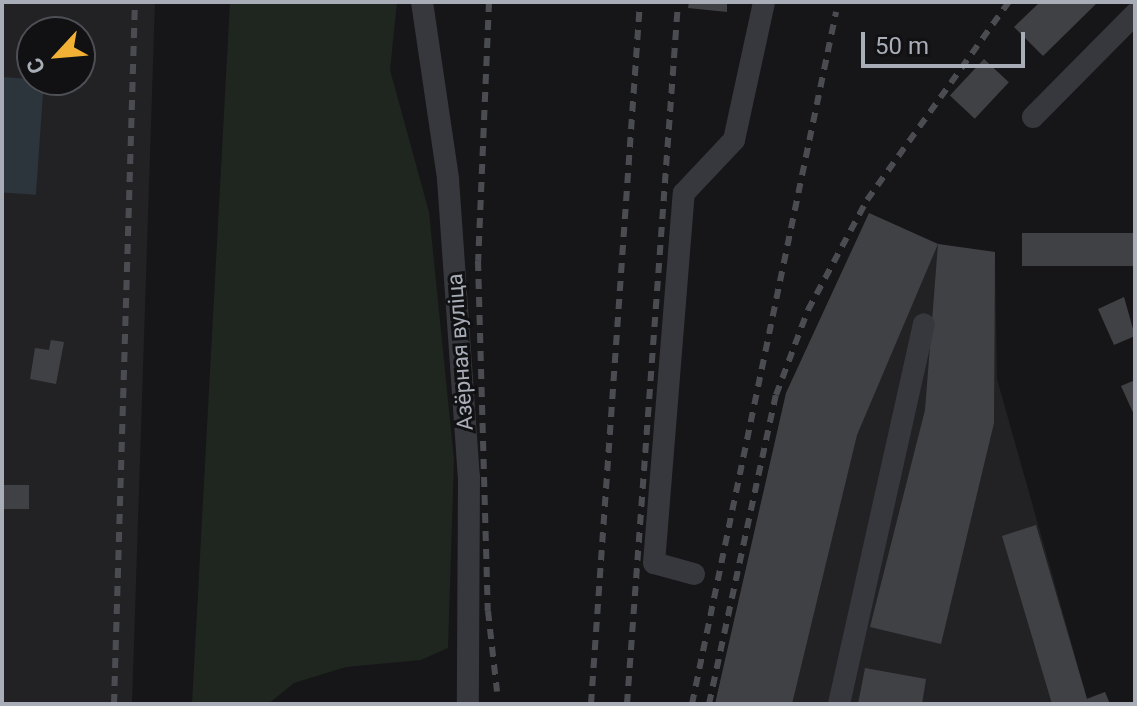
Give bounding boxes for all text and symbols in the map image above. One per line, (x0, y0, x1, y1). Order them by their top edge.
north arrow (16, 16, 96, 96)
scale bar (865, 16, 1029, 66)
text: 50 m (875, 32, 929, 60)
text: С (21, 54, 50, 78)
street label: Азёрная вуліца (441, 273, 479, 431)

